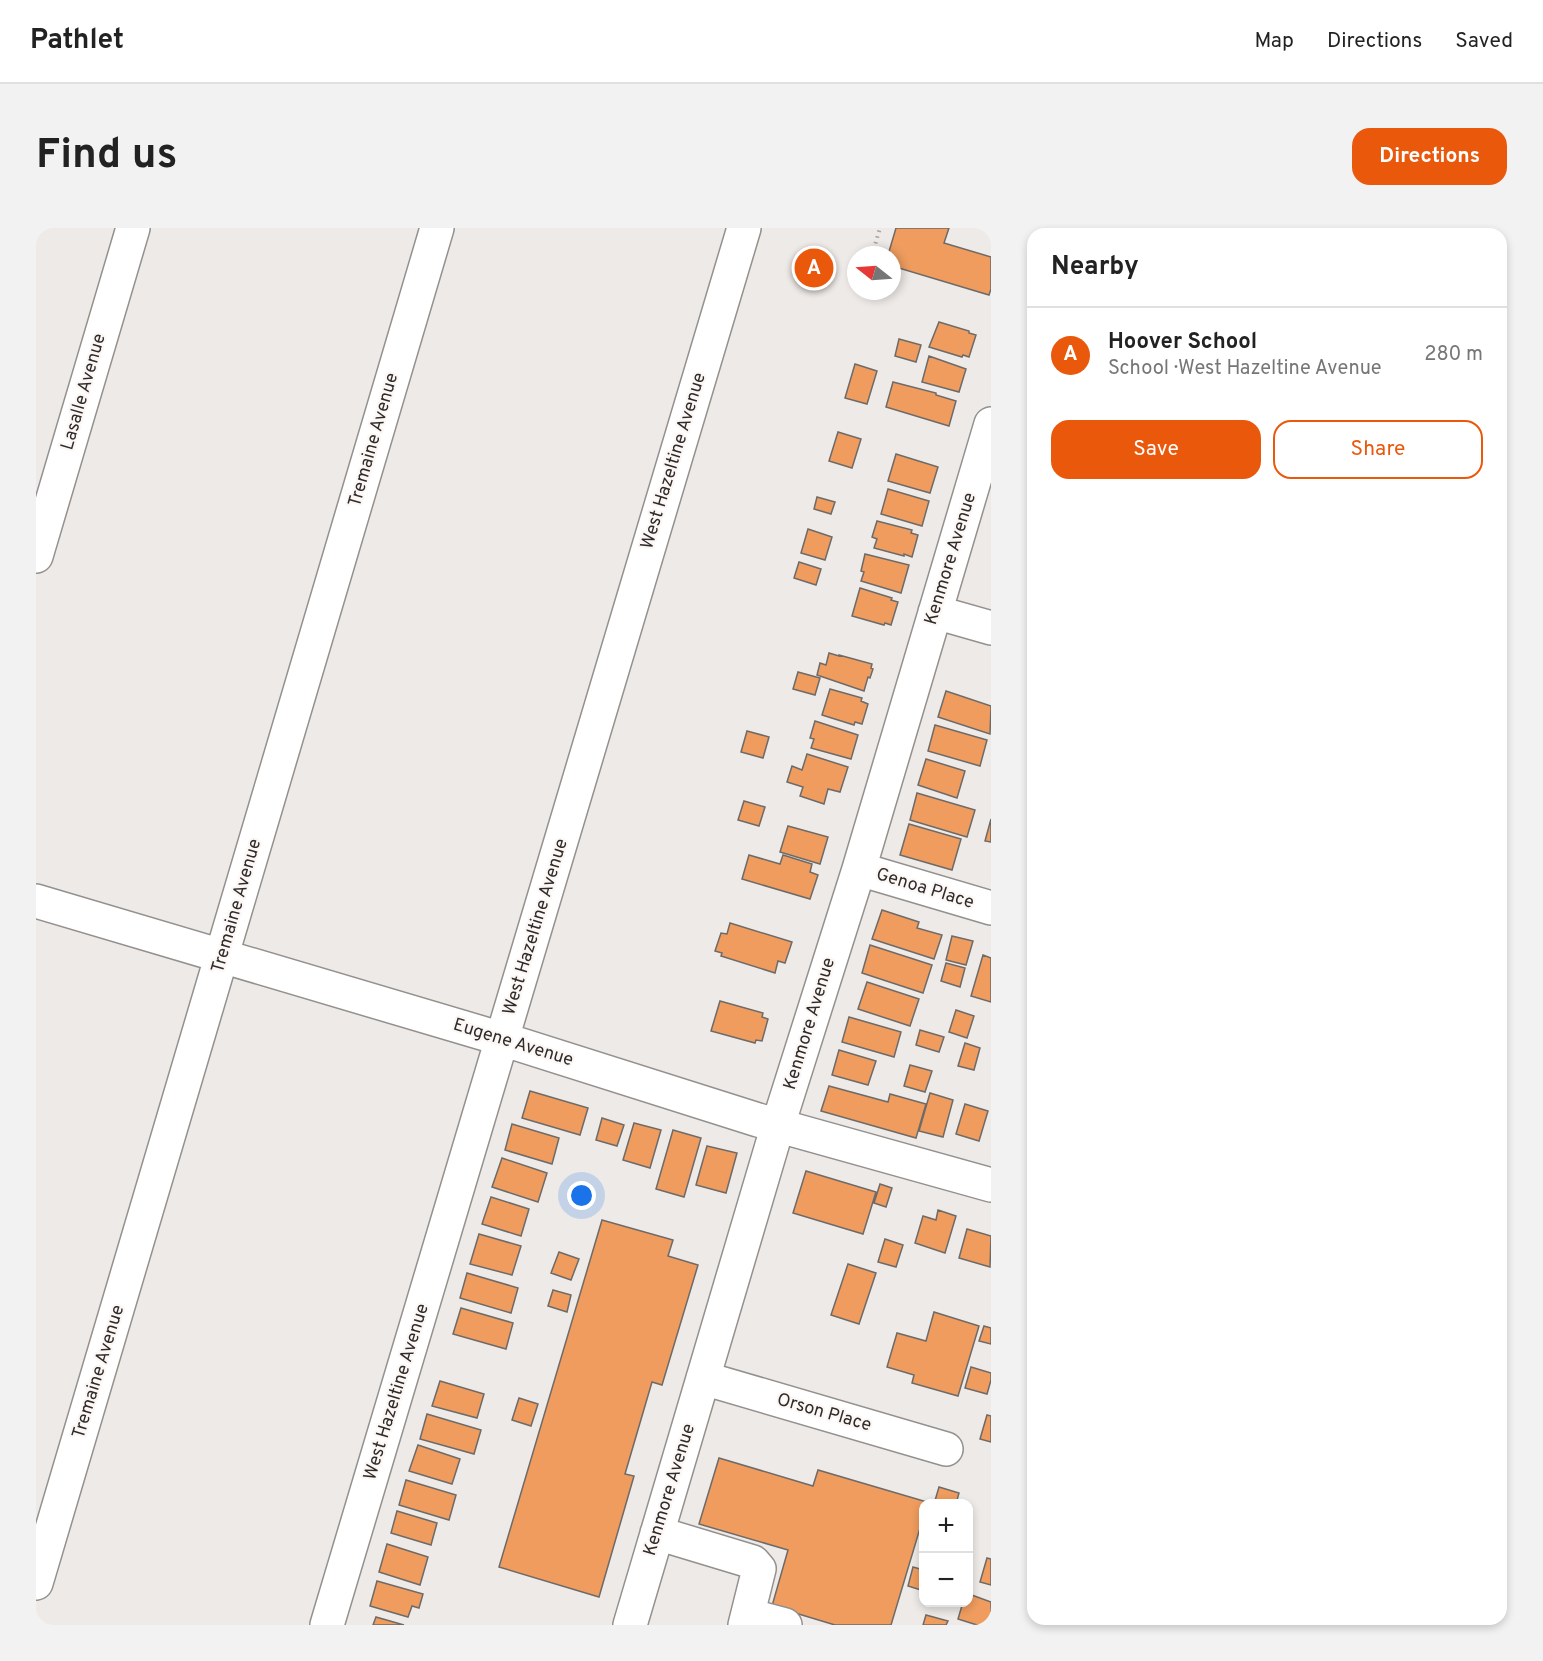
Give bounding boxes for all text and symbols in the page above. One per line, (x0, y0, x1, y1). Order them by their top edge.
text: Pathlet (30, 23, 124, 59)
text: Map (1254, 28, 1294, 55)
text: Directions (1327, 28, 1422, 55)
text: Saved (1455, 28, 1513, 55)
button: Directions (1352, 128, 1507, 185)
text: Find us (36, 130, 177, 183)
pin: A (794, 246, 834, 291)
north arrow (847, 246, 901, 300)
text: Nearby (1051, 251, 1139, 284)
text: Hoover School (1108, 329, 1257, 356)
street label: Lasalle Avenue (56, 331, 112, 453)
text: A (1063, 342, 1078, 368)
text: 280 m (1424, 342, 1483, 368)
text: School · West Hazeltine Avenue (1108, 356, 1382, 382)
street label: Tremaine Avenue (344, 370, 404, 510)
street label: West Hazeltine Avenue (636, 370, 712, 552)
button: Save (1051, 420, 1261, 479)
button: Share (1273, 420, 1483, 479)
street label: Kenmore Avenue (920, 490, 982, 628)
street label: Tremaine Avenue (207, 836, 267, 976)
street label: West Hazeltine Avenue (498, 836, 574, 1018)
street label: Genoa Place (873, 863, 977, 915)
street label: Kenmore Avenue (779, 955, 841, 1093)
street label: Eugene Avenue (450, 1014, 576, 1072)
your location (567, 1181, 596, 1210)
street label: West Hazeltine Avenue (359, 1301, 435, 1483)
street label: Tremaine Avenue (68, 1302, 130, 1442)
street label: Orson Place (774, 1389, 874, 1437)
street label: Kenmore Avenue (639, 1421, 701, 1559)
map controls (919, 1499, 973, 1607)
button: + (919, 1499, 973, 1553)
button: − (919, 1553, 973, 1607)

